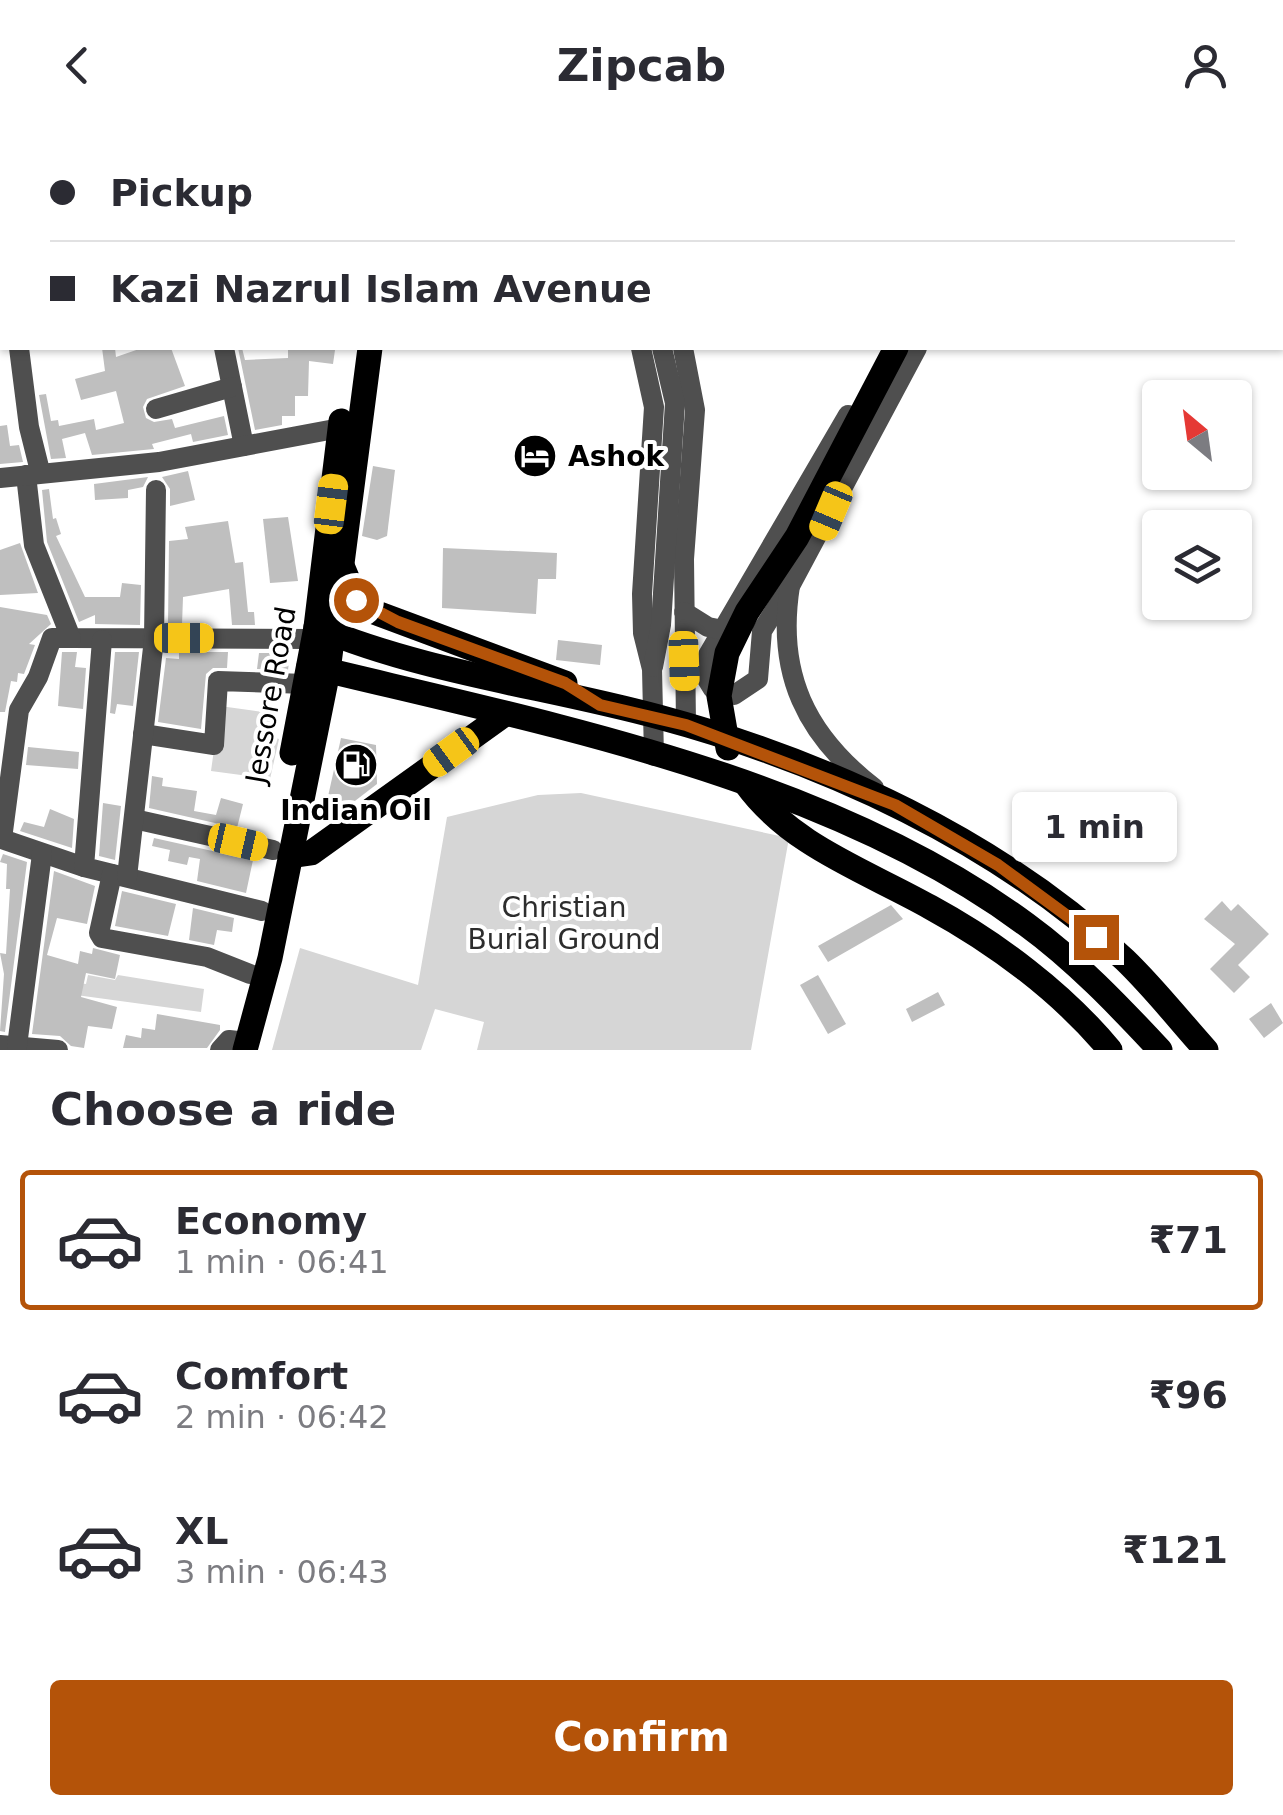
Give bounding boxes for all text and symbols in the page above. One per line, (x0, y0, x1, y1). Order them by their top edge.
icon: back (50, 38, 105, 93)
icon: person (1178, 38, 1233, 93)
text: Zipcab (557, 39, 726, 92)
text: Pickup (110, 171, 253, 215)
text: Kazi Nazrul Islam Avenue (110, 267, 652, 311)
north arrow (1142, 380, 1252, 490)
map controls (1142, 380, 1252, 620)
hotel icon: Ashok (512, 433, 558, 479)
place label: Ashok (568, 440, 666, 473)
car (312, 472, 350, 536)
car (805, 478, 857, 544)
button: layers (1142, 510, 1252, 620)
route start (334, 578, 379, 623)
street label: Jessore Road (239, 604, 303, 788)
car (154, 623, 214, 653)
car (668, 630, 700, 692)
car (418, 722, 484, 782)
fuel station icon: Indian Oil (333, 742, 379, 788)
callout: 1 min (1014, 792, 1178, 862)
place label: Indian Oil (280, 794, 432, 827)
text: 1 min (1044, 808, 1145, 846)
car (205, 821, 271, 863)
park label: Christian Burial Ground (467, 891, 661, 956)
route end (1074, 915, 1119, 960)
text: Choose a ride (50, 1083, 396, 1136)
icon: car (55, 1195, 145, 1285)
text: Economy (175, 1199, 367, 1243)
text: ₹71 (1149, 1218, 1228, 1262)
text: 1 min · 06:41 (175, 1243, 389, 1281)
icon: car (55, 1350, 145, 1440)
text: Comfort (175, 1354, 348, 1398)
text: ₹96 (1149, 1373, 1228, 1417)
text: 2 min · 06:42 (175, 1398, 389, 1436)
icon: car (55, 1505, 145, 1595)
text: XL (175, 1509, 229, 1553)
text: ₹121 (1122, 1528, 1228, 1572)
text: 3 min · 06:43 (175, 1553, 389, 1591)
button: Confirm (50, 1680, 1233, 1795)

